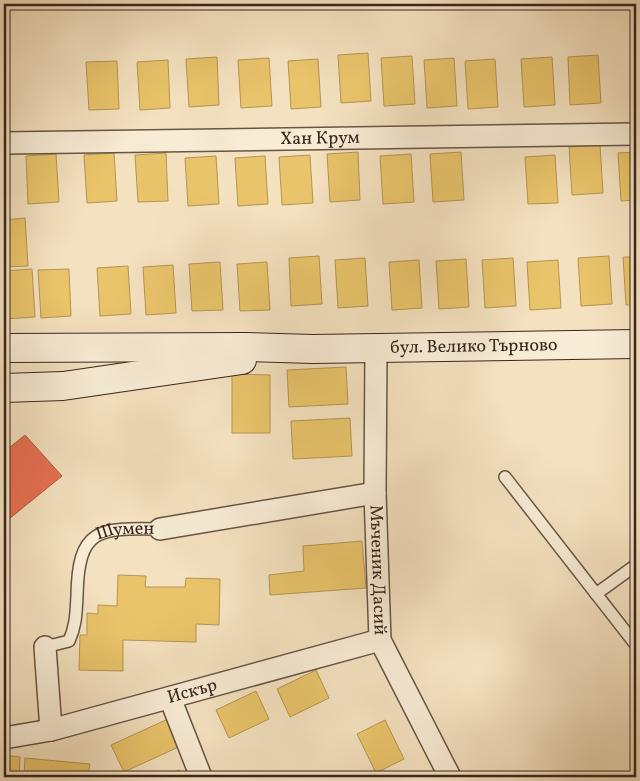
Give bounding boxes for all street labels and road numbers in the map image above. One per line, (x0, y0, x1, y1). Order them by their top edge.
street label: Хан Крум (280, 125, 360, 152)
street label: бул. Велико Търново (390, 333, 558, 360)
street label: Мъченик Дасий (363, 504, 392, 636)
street label: Шумен (92, 516, 155, 547)
street label: Искър (164, 673, 220, 710)

